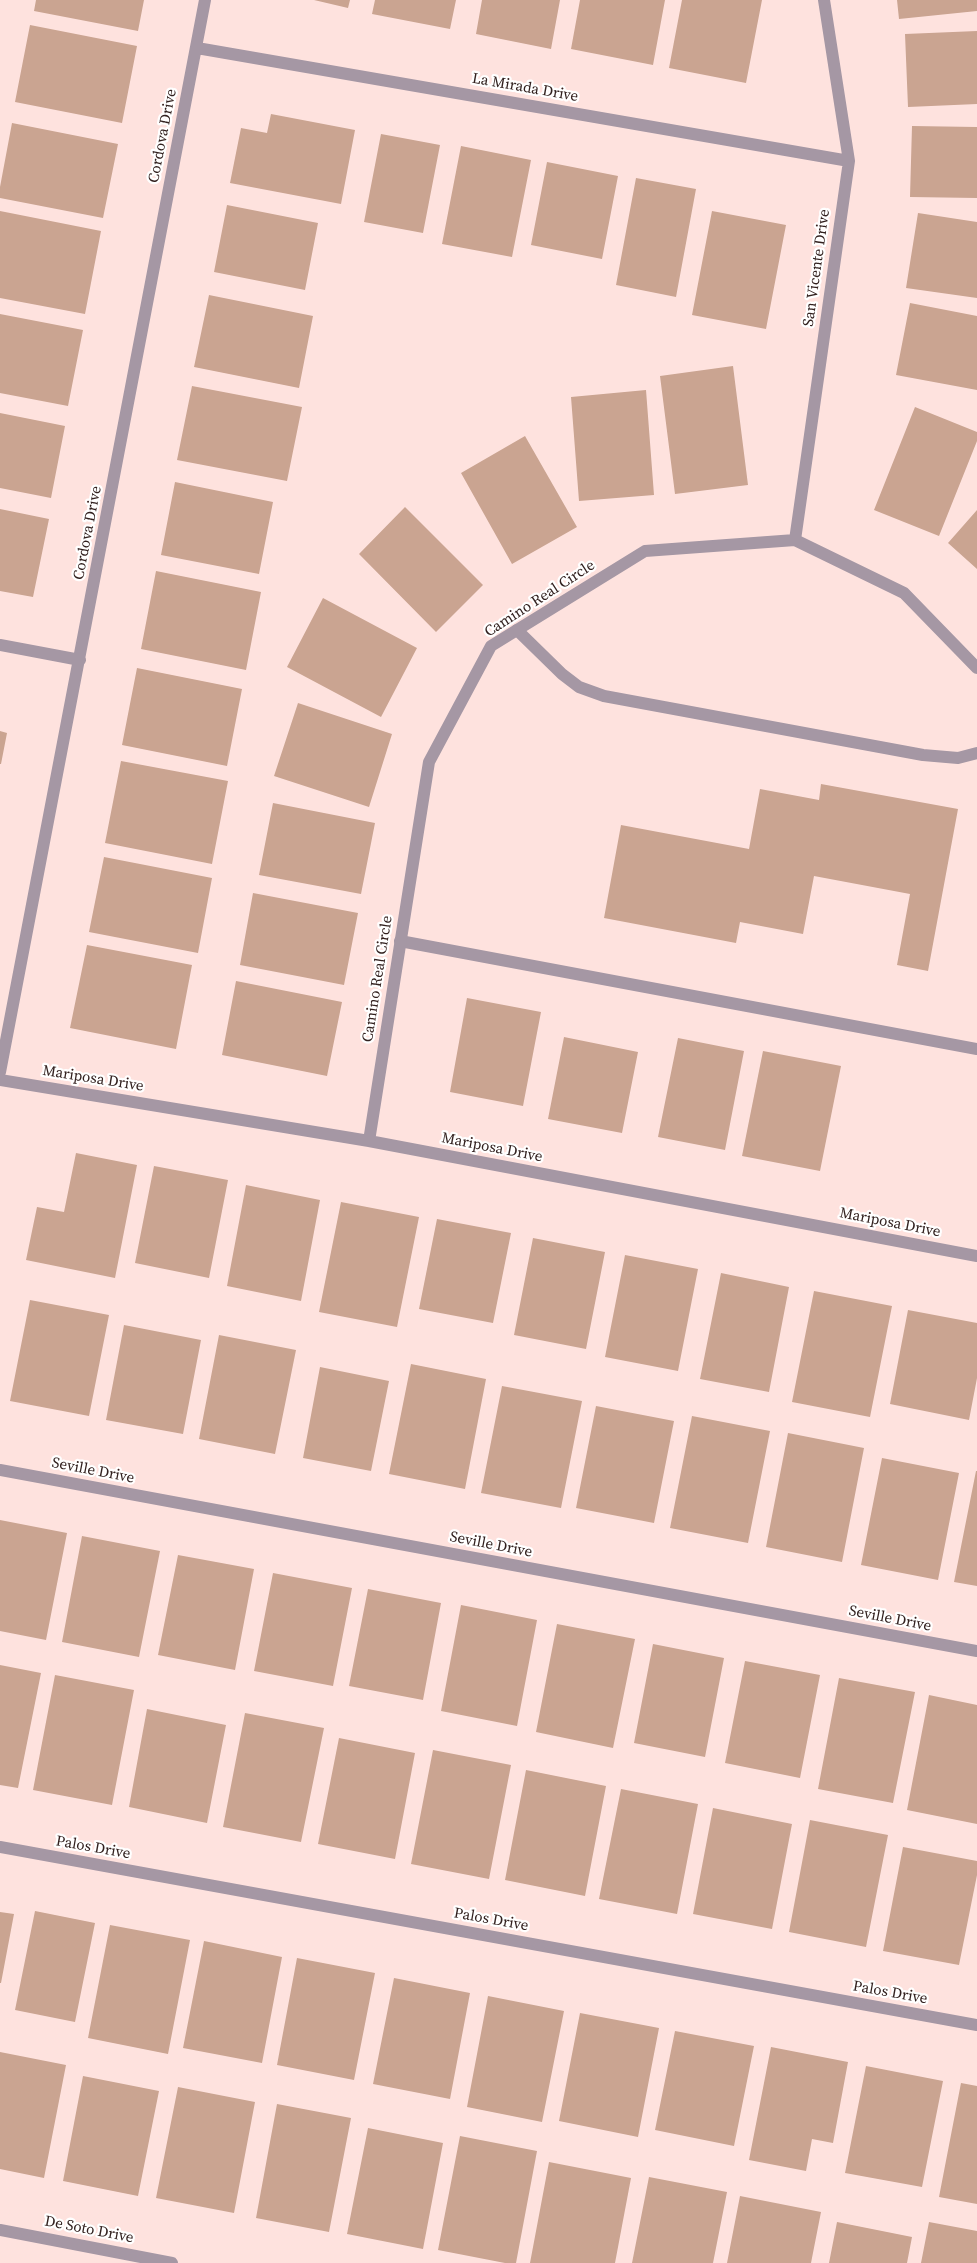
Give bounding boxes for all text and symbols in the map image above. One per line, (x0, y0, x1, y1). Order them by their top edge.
street label: La Mirada Drive (470, 70, 580, 106)
street label: Cordova Drive (145, 88, 181, 184)
street label: San Vicente Drive (800, 208, 834, 328)
street label: Cordova Drive (70, 485, 106, 581)
street label: Camino Real Circle (481, 557, 599, 641)
street label: Camino Real Circle (359, 914, 397, 1044)
street label: Mariposa Drive (41, 1062, 145, 1096)
street label: Mariposa Drive (440, 1129, 544, 1167)
street label: Mariposa Drive (838, 1204, 942, 1242)
street label: Seville Drive (50, 1454, 136, 1488)
street label: Seville Drive (448, 1528, 534, 1562)
street label: Seville Drive (847, 1602, 933, 1636)
street label: Palos Drive (54, 1833, 132, 1863)
street label: Palos Drive (452, 1905, 530, 1935)
street label: Palos Drive (851, 1978, 929, 2008)
street label: De Soto Drive (43, 2213, 135, 2247)

